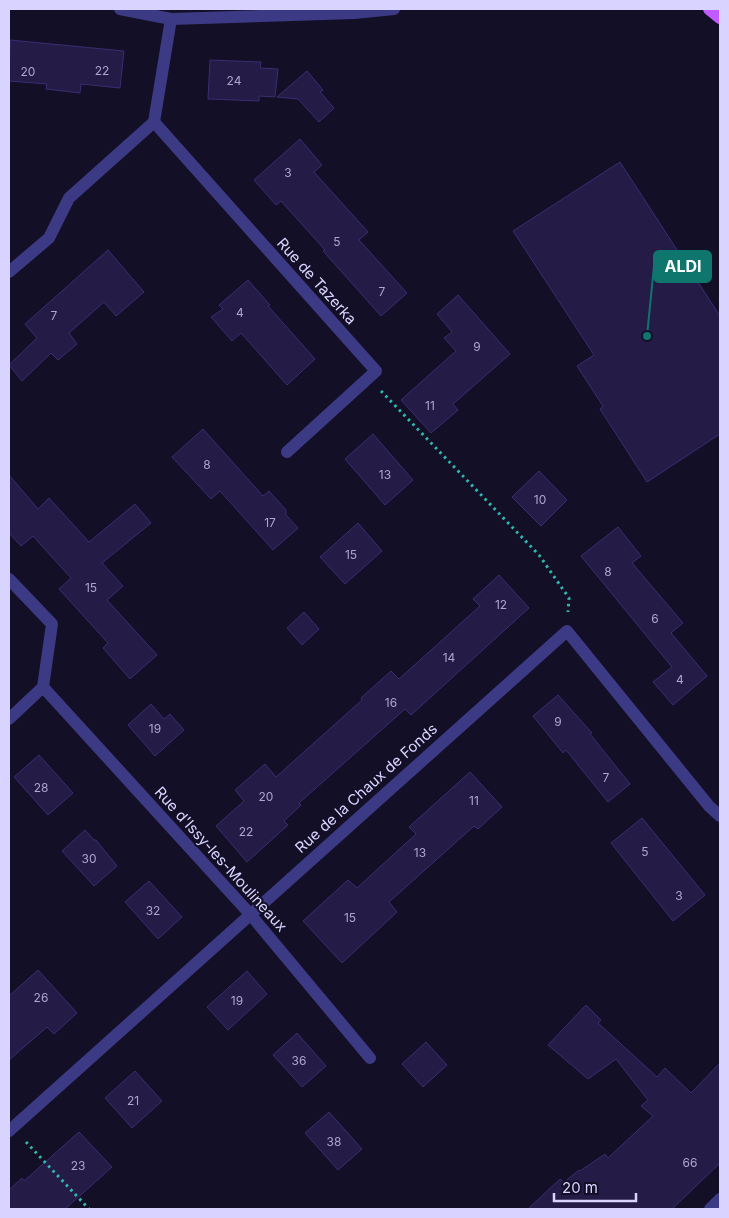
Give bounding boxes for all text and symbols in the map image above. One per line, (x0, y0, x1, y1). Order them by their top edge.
house number: 22 (95, 63, 109, 78)
house number: 20 (21, 64, 35, 79)
house number: 24 (227, 73, 242, 88)
house number: 3 (284, 165, 292, 180)
street label: Rue de Tazerka (273, 234, 361, 328)
house number: 5 (333, 234, 341, 249)
callout: ALDI (654, 251, 711, 282)
text: ALDI (664, 256, 702, 276)
house number: 7 (379, 284, 386, 299)
house number: 4 (236, 305, 244, 320)
house number: 7 (51, 308, 58, 323)
house number: 9 (473, 339, 481, 354)
house number: 11 (425, 398, 435, 413)
house number: 8 (203, 457, 211, 472)
house number: 13 (379, 467, 391, 482)
house number: 10 (534, 492, 546, 507)
house number: 17 (264, 515, 276, 530)
house number: 15 (345, 547, 357, 562)
house number: 8 (604, 564, 612, 579)
house number: 15 (85, 580, 97, 595)
house number: 12 (495, 597, 507, 612)
house number: 6 (651, 611, 659, 626)
house number: 14 (443, 650, 456, 665)
house number: 4 (676, 672, 684, 687)
house number: 16 (385, 695, 397, 710)
house number: 9 (554, 714, 562, 729)
street label: Rue de la Chaux de Fonds (291, 719, 441, 857)
house number: 19 (149, 721, 161, 736)
house number: 7 (603, 770, 610, 785)
house number: 28 (34, 780, 48, 795)
street label: Rue d'Issy-les-Moulineaux (151, 782, 291, 936)
house number: 20 (259, 789, 273, 804)
house number: 11 (469, 793, 479, 808)
house number: 22 (239, 824, 253, 839)
house number: 5 (641, 844, 649, 859)
house number: 13 (414, 845, 426, 860)
house number: 30 (82, 851, 96, 866)
house number: 3 (675, 888, 683, 903)
house number: 32 (146, 903, 160, 918)
house number: 15 (344, 910, 356, 925)
house number: 26 (34, 990, 48, 1005)
house number: 19 (231, 993, 243, 1008)
house number: 36 (292, 1053, 306, 1068)
house number: 21 (127, 1093, 139, 1108)
house number: 38 (327, 1134, 341, 1149)
house number: 66 (683, 1155, 697, 1170)
house number: 23 (71, 1158, 85, 1173)
scale bar (554, 1170, 636, 1202)
text: 20 m (562, 1178, 598, 1197)

